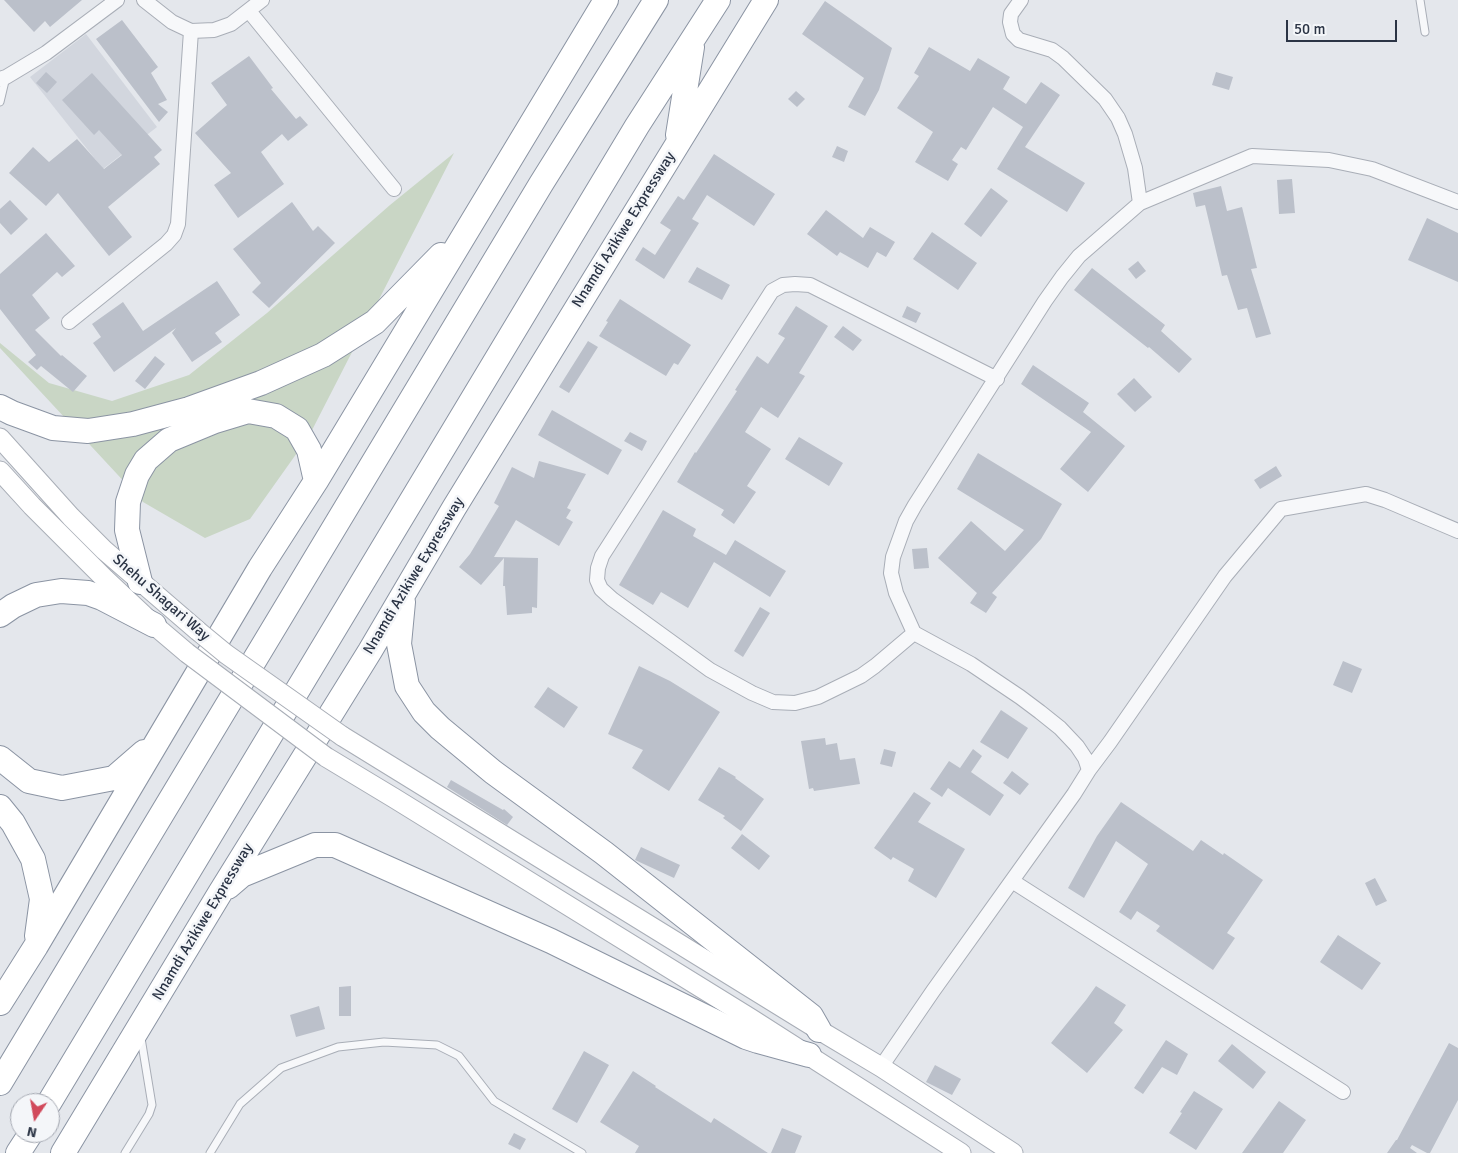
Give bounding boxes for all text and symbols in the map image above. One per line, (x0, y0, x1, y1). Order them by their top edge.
scale bar (1288, 10, 1399, 42)
text: 50 m (1294, 20, 1325, 38)
street label: Nnamdi Azikiwe Expressway (569, 149, 679, 311)
street label: Nnamdi Azikiwe Expressway (360, 494, 468, 658)
street label: Shehu Shagari Way (109, 551, 213, 645)
street label: Nnamdi Azikiwe Expressway (149, 840, 257, 1004)
north arrow (10, 1093, 60, 1143)
text: N (25, 1123, 39, 1142)

